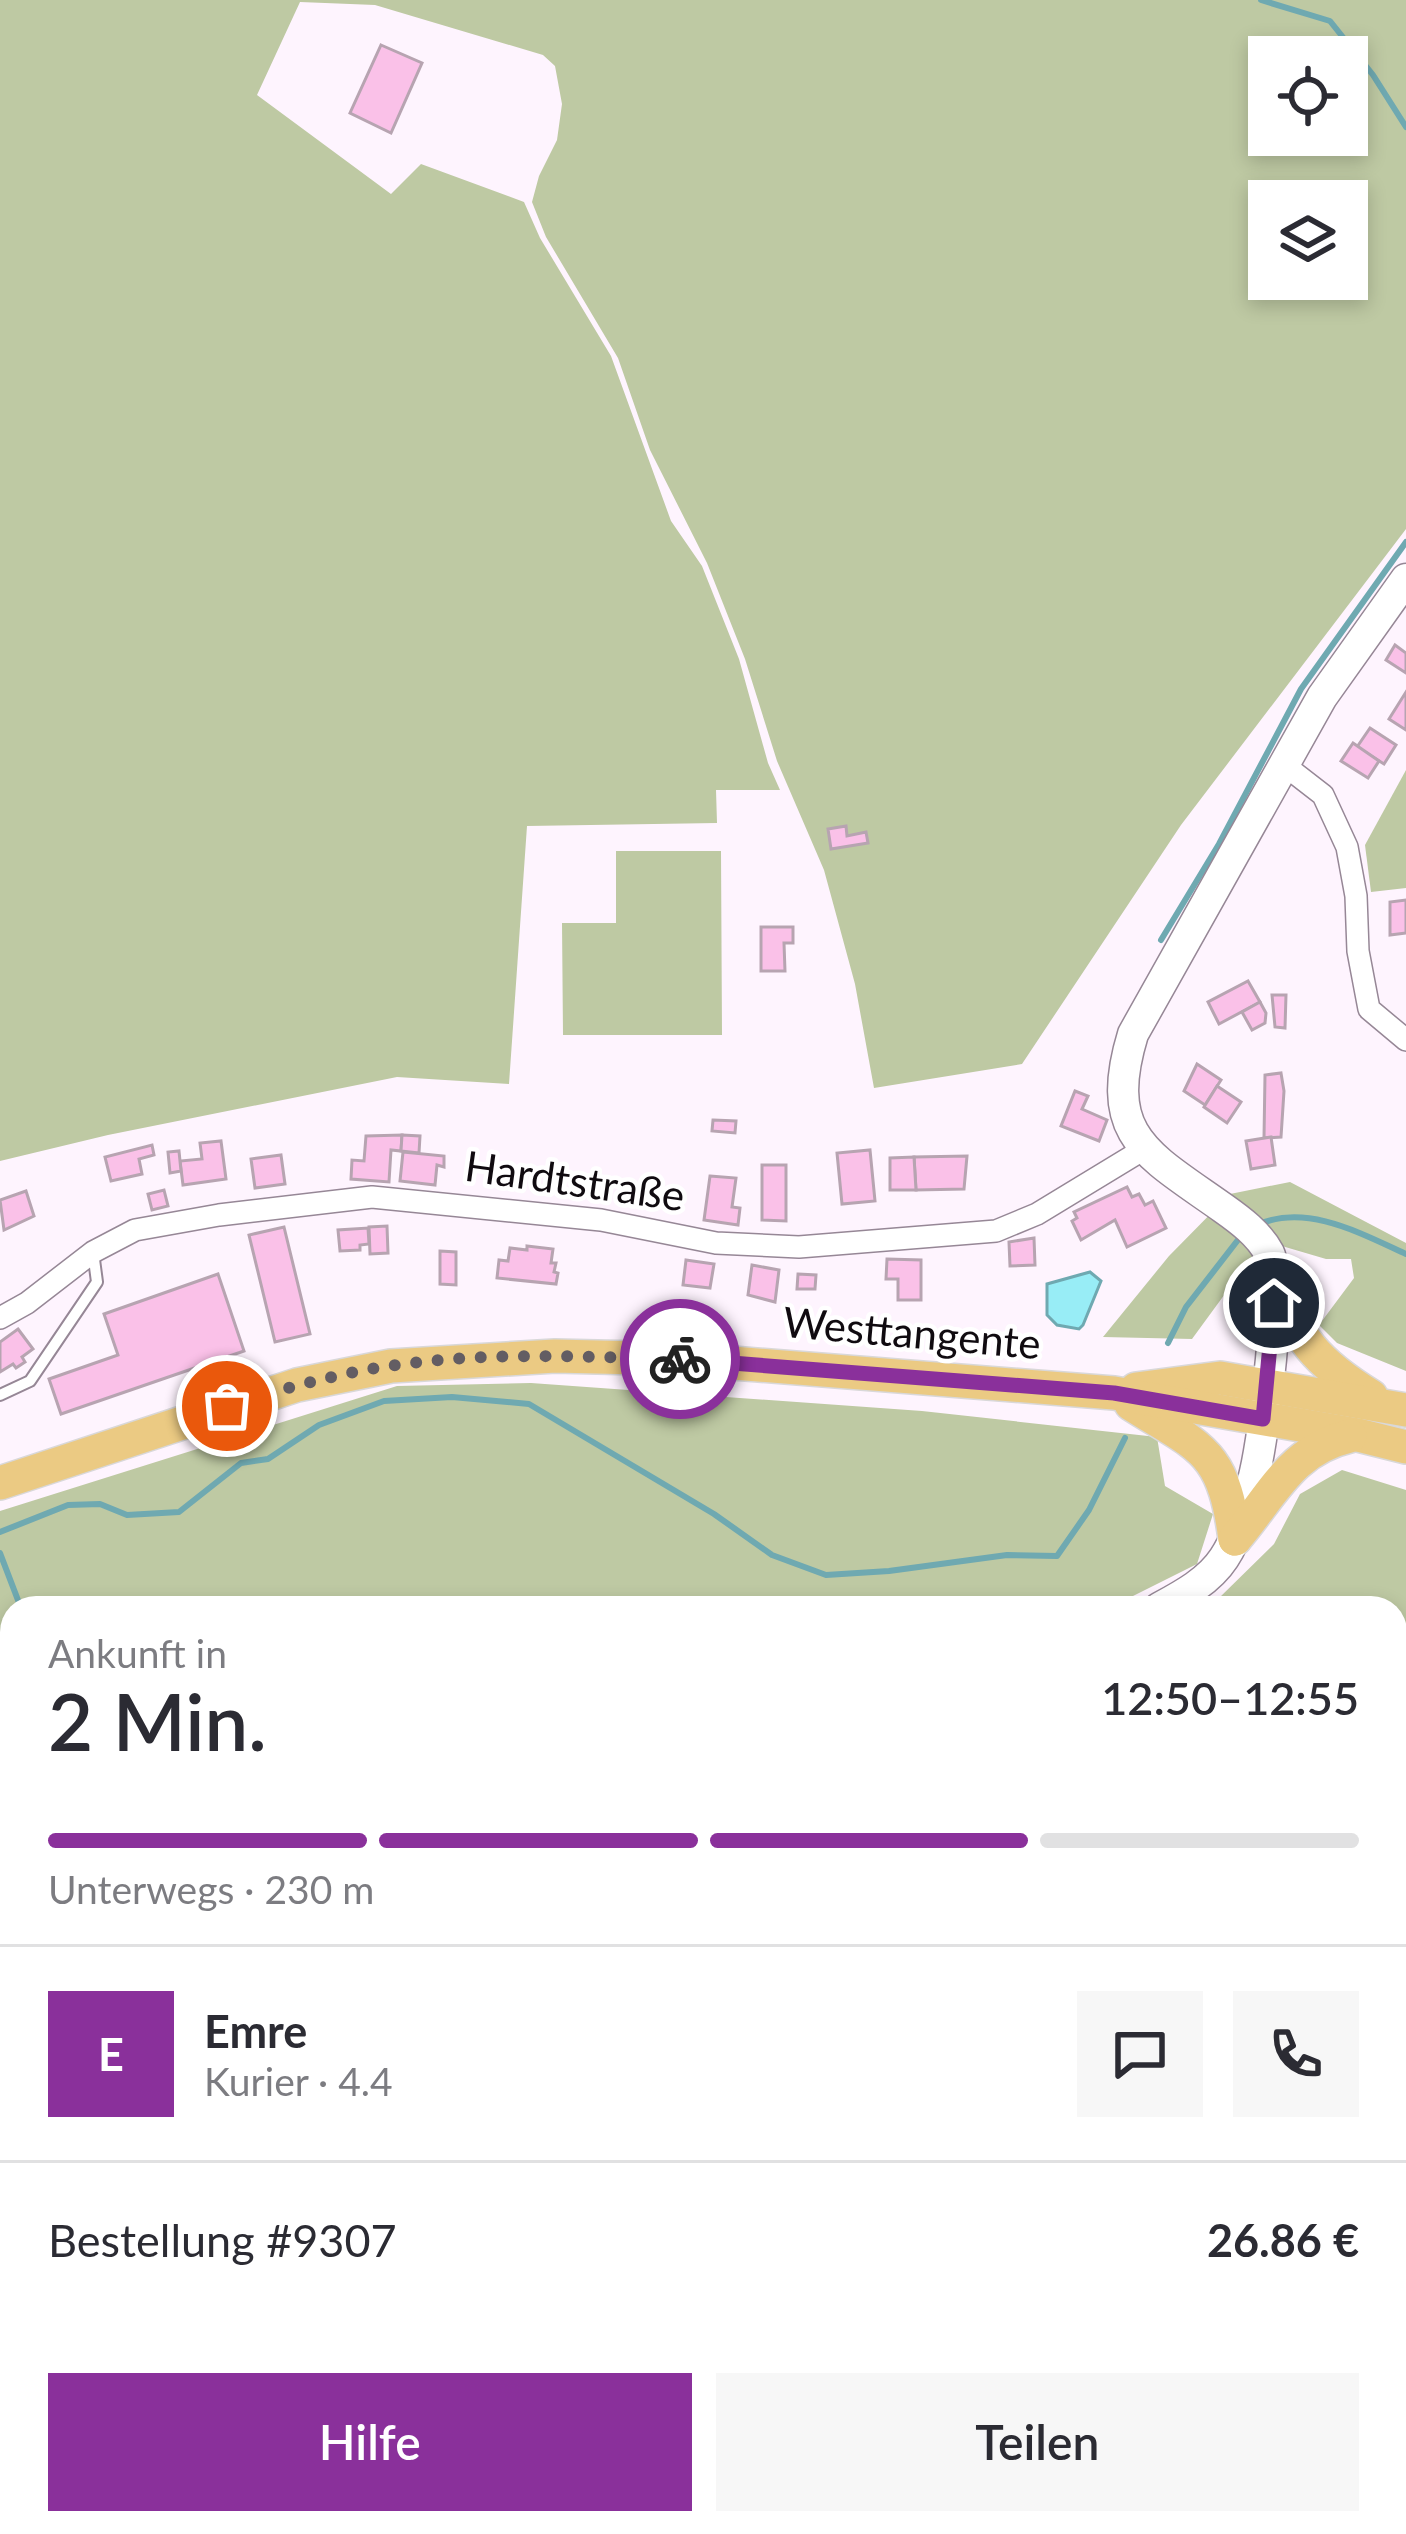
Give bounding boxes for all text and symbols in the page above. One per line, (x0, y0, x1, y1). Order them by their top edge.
map controls (1248, 36, 1368, 300)
button: locate (1248, 36, 1368, 156)
button: layers (1248, 180, 1368, 300)
street label: Hardtstraße (462, 1140, 688, 1220)
pin (1223, 1252, 1325, 1354)
icon: home (1241, 1270, 1307, 1336)
street label: Westtangente (781, 1296, 1043, 1368)
courier (620, 1299, 740, 1419)
icon: bike (647, 1326, 713, 1392)
pin (176, 1355, 278, 1457)
icon: bag (194, 1373, 260, 1439)
text: Ankunft in (48, 1630, 227, 1676)
text: 12:50–12:55 (1101, 1671, 1359, 1725)
text: 2 Min. (48, 1674, 267, 1768)
text: Unterwegs · 230 m (48, 1866, 374, 1912)
button: chat (1077, 1991, 1203, 2117)
button: phone (1233, 1991, 1359, 2117)
text: Emre (204, 2004, 307, 2058)
text: E (98, 2027, 124, 2081)
text: Kurier · 4.4 (204, 2058, 393, 2104)
text: Bestellung #9307 (48, 2213, 397, 2267)
text: 26.86 € (1207, 2213, 1359, 2267)
button: Hilfe (48, 2373, 692, 2511)
button: Teilen (716, 2373, 1359, 2511)

